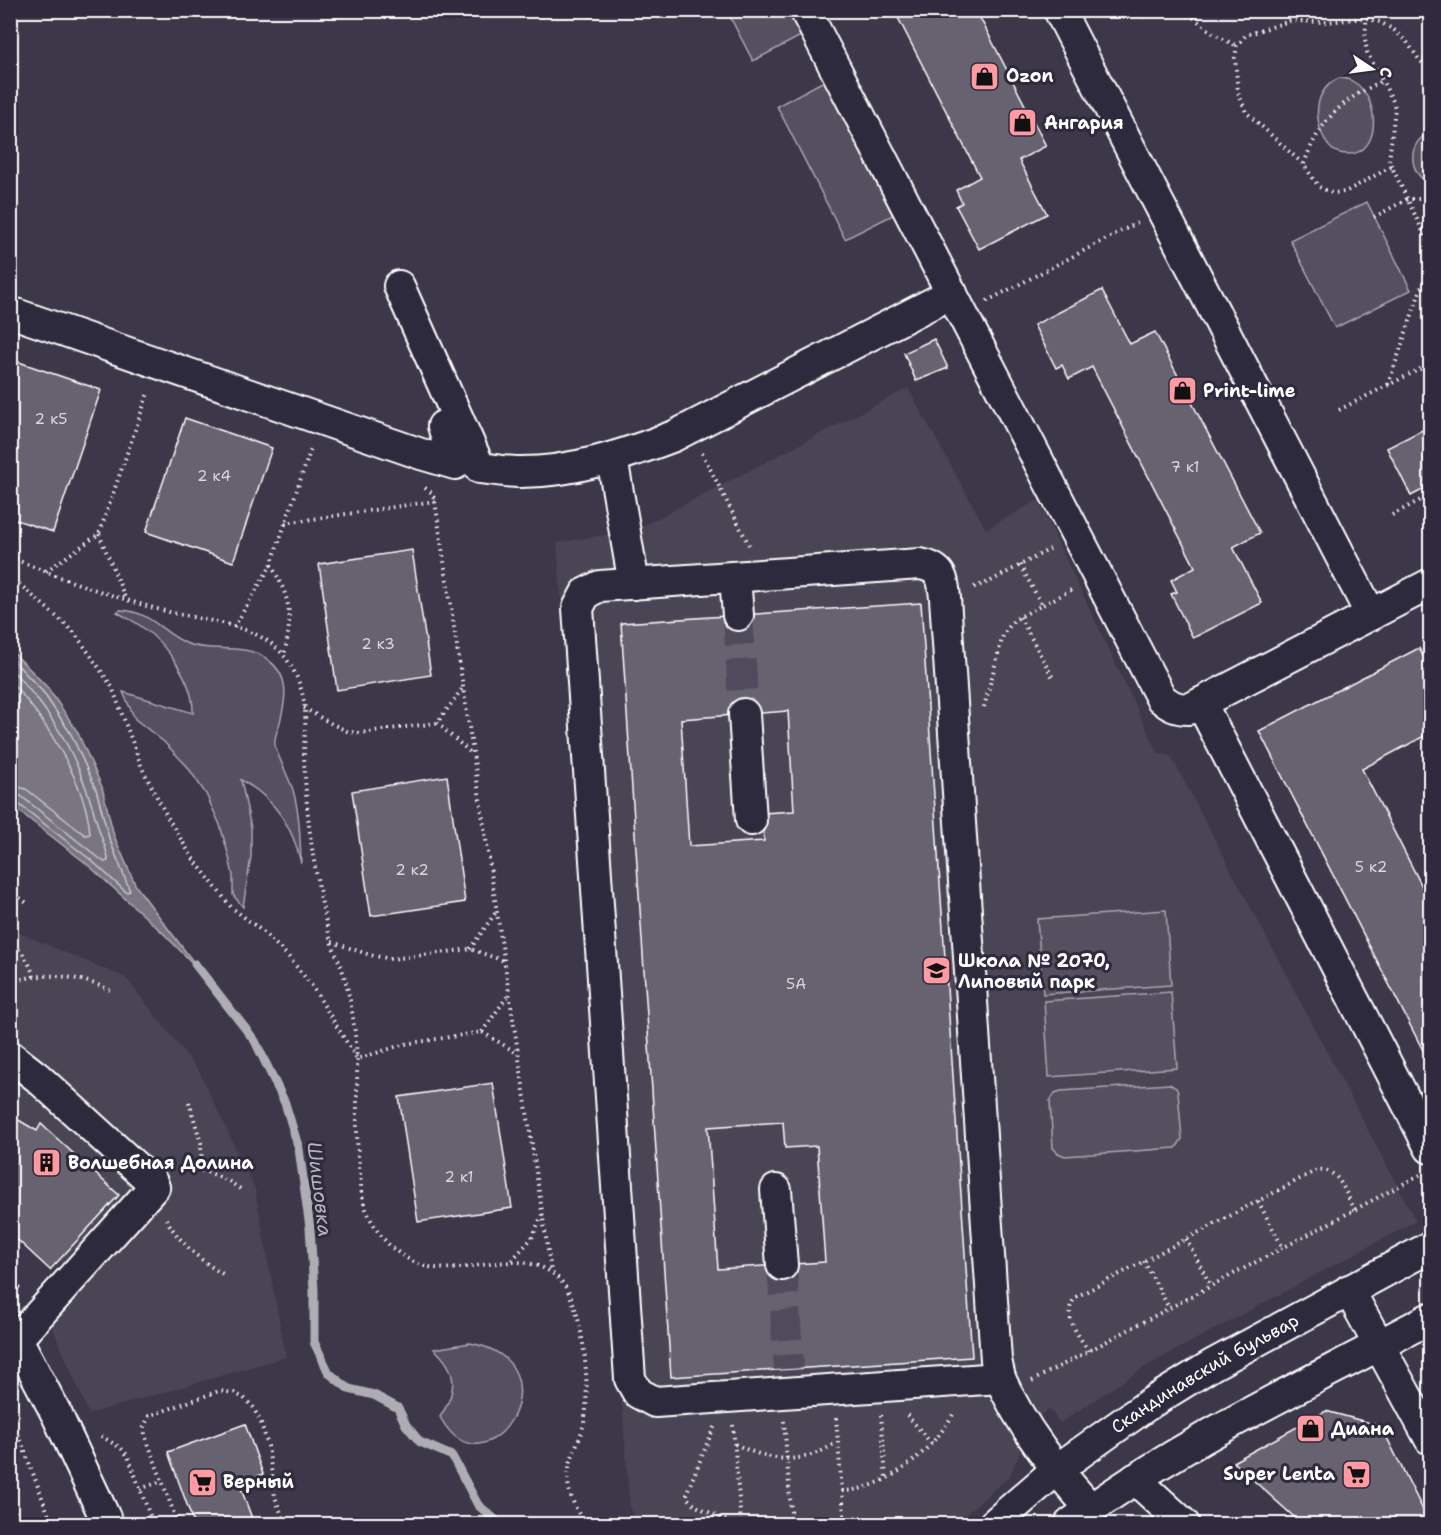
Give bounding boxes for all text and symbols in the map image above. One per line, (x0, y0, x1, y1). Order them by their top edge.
north arrow (1342, 39, 1402, 99)
shop icon: Ozon (969, 60, 1001, 92)
place label: Ozon (1006, 64, 1053, 88)
text: С (1375, 65, 1397, 80)
shop icon: Ангария (1007, 107, 1039, 139)
place label: Ангария (1044, 111, 1124, 135)
shop icon: Print-lime (1166, 375, 1198, 407)
place label: Print-lime (1203, 379, 1296, 403)
house number: 2 к5 (35, 409, 67, 429)
house number: 7 к1 (1171, 457, 1200, 477)
house number: 2 к4 (197, 466, 231, 486)
house number: 2 к3 (361, 634, 395, 654)
house number: 5 к2 (1355, 857, 1387, 877)
house number: 2 к2 (395, 860, 429, 880)
place label: Школа № 2070, Липовый парк (958, 949, 1110, 994)
school or university icon: Школа № 2070, Липовый парк (921, 955, 953, 987)
house number: 5А (786, 974, 806, 994)
water label: Шишовка (301, 1140, 339, 1238)
building icon: Волшебная Долина (31, 1147, 63, 1179)
place label: Волшебная Долина (68, 1151, 254, 1175)
house number: 2 к1 (445, 1167, 474, 1187)
street label: Скандинавский бульвар (1106, 1308, 1303, 1439)
shop icon: Диана (1294, 1413, 1326, 1445)
place label: Диана (1331, 1417, 1395, 1441)
supermarket icon: Super Lenta (1340, 1458, 1372, 1490)
place label: Super Lenta (1223, 1462, 1336, 1486)
supermarket icon: Верный (186, 1466, 218, 1498)
place label: Верный (223, 1470, 294, 1494)

